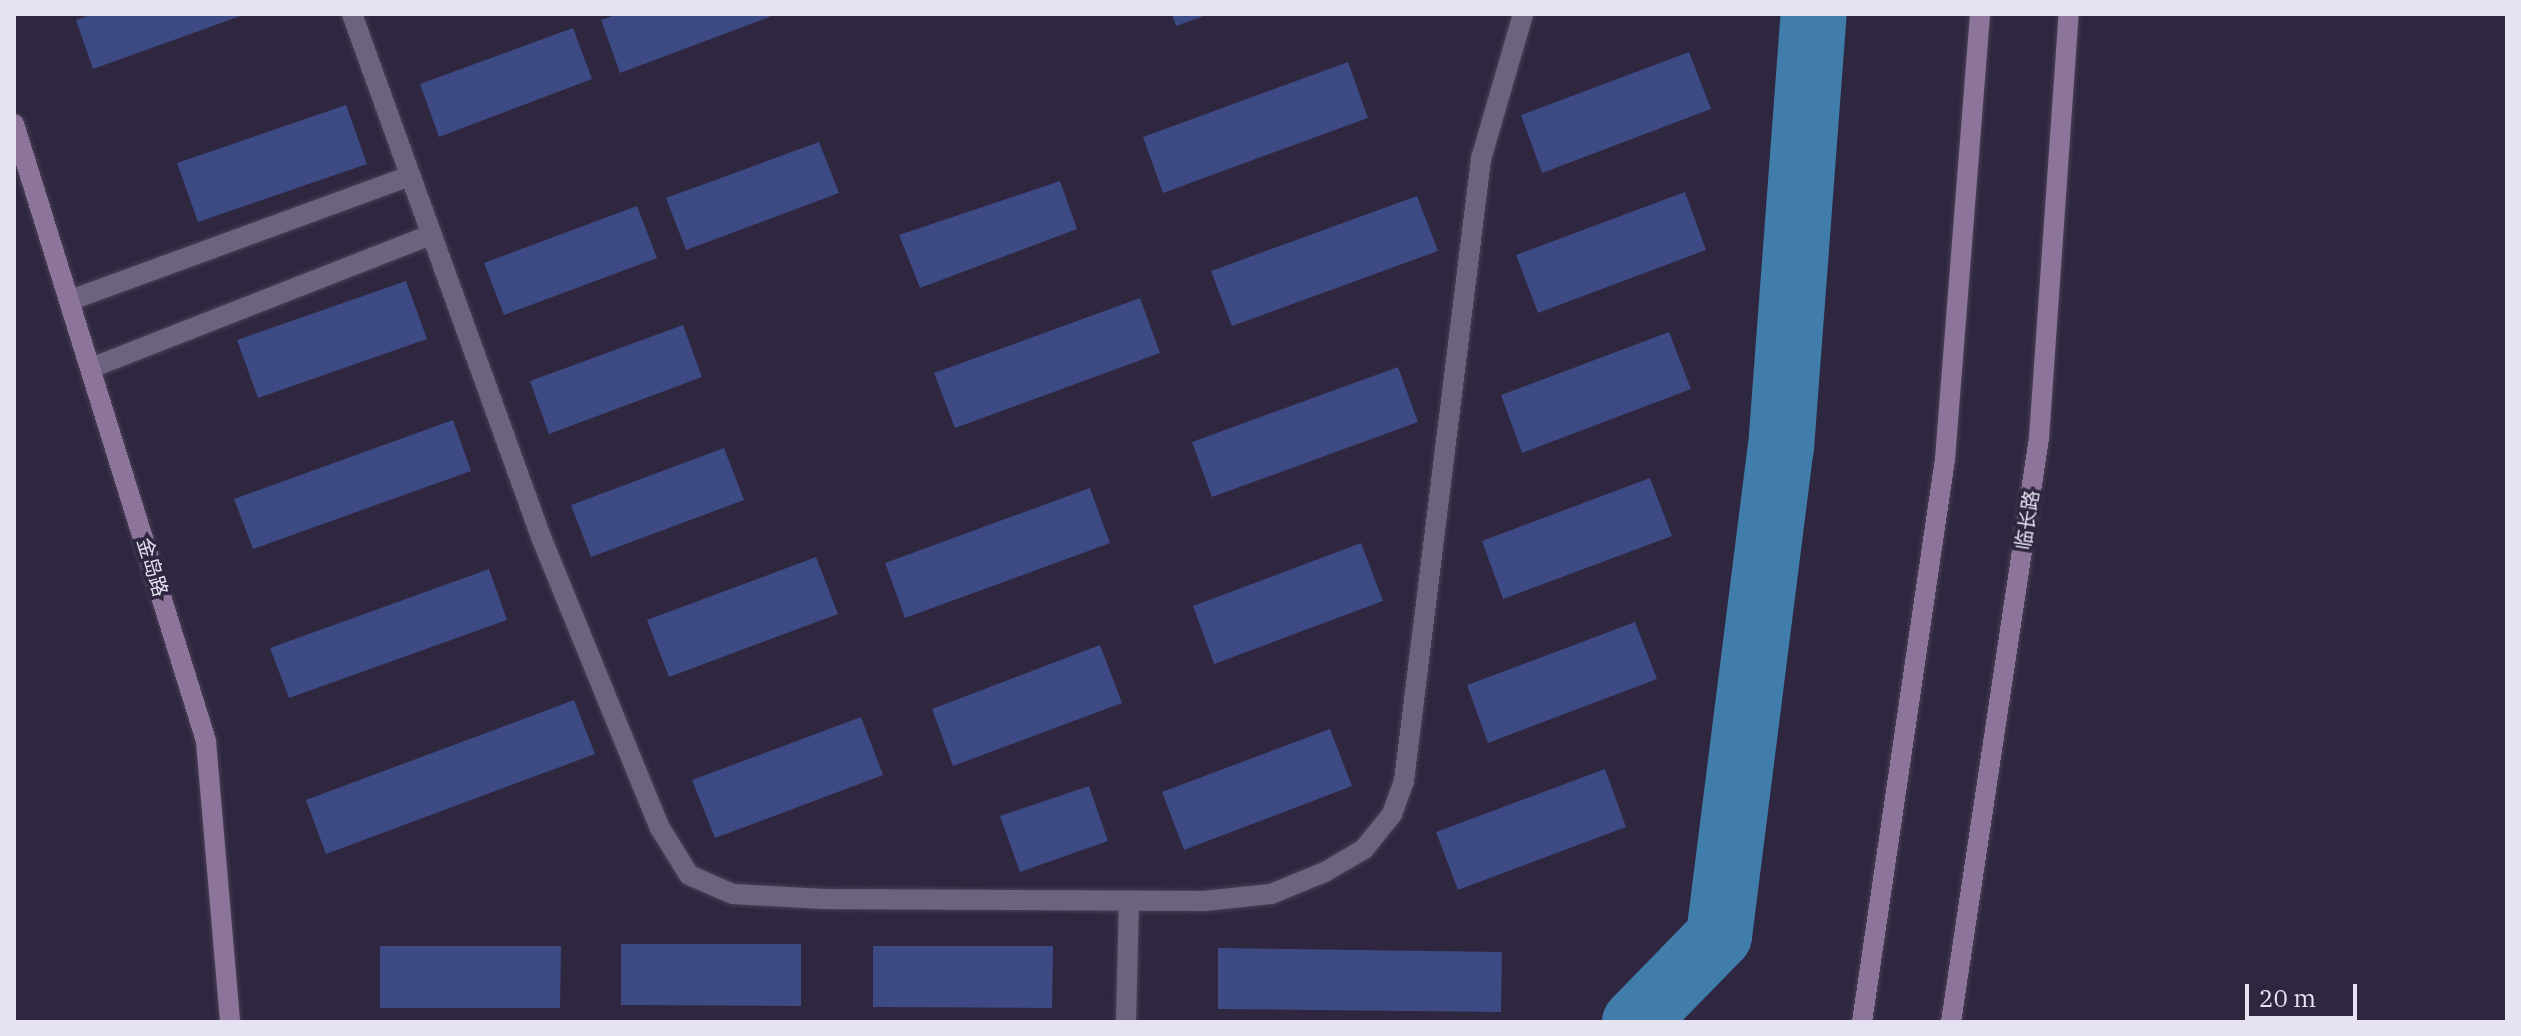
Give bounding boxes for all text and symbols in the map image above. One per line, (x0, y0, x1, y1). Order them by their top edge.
street label: 临长路 (2010, 488, 2044, 552)
street label: 金岛路 (133, 535, 173, 599)
scale bar (2249, 968, 2361, 1018)
text: 20 m (2259, 982, 2316, 1014)

